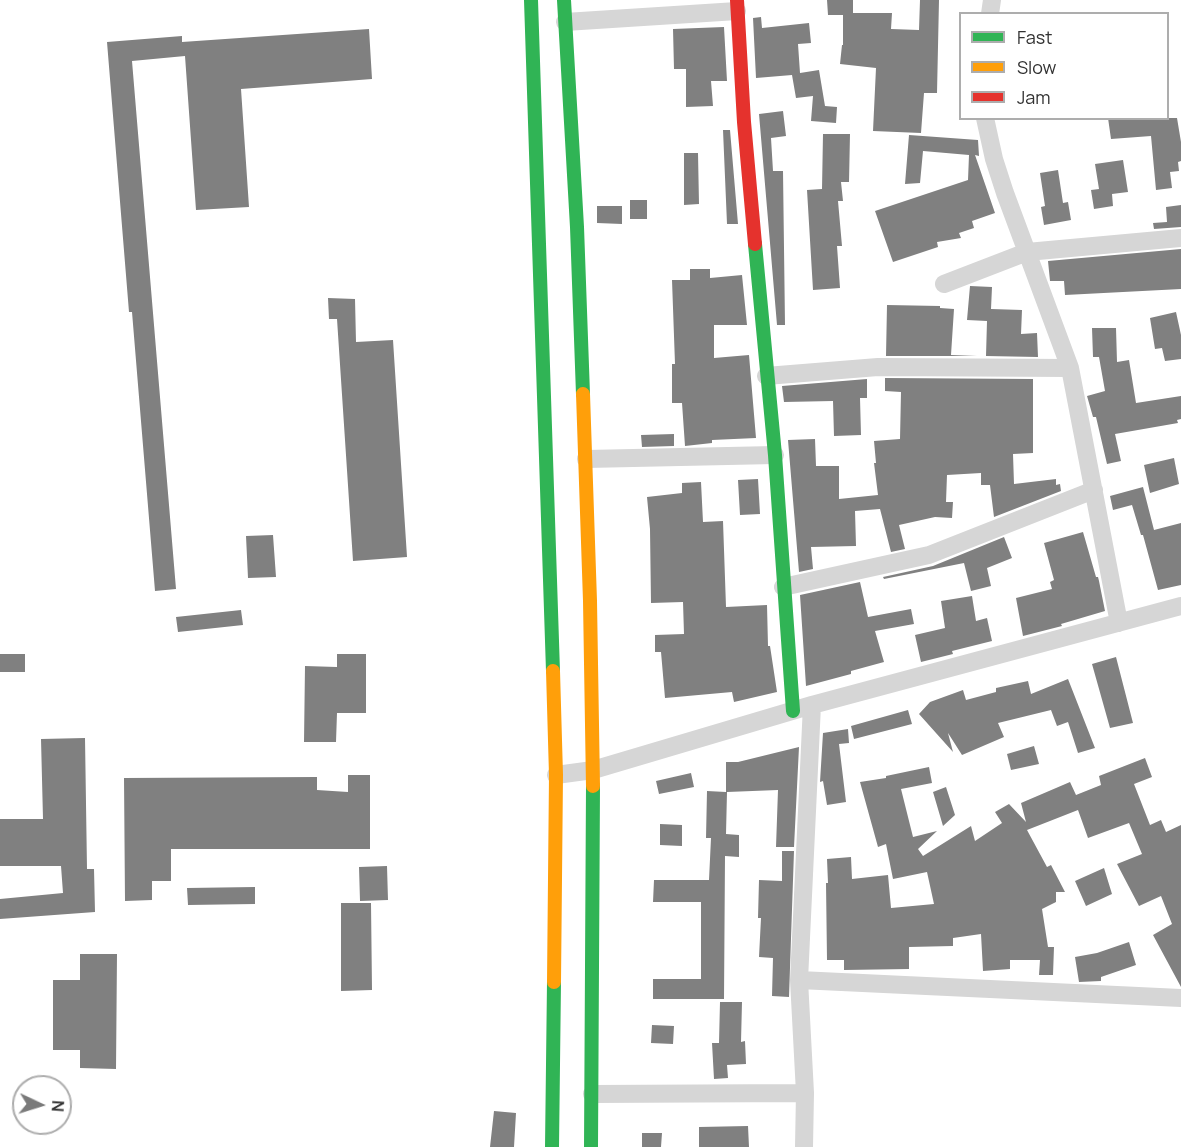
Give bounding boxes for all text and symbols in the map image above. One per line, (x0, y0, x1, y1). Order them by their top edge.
legend (959, 12, 1169, 120)
text: Fast (1017, 25, 1052, 49)
text: Slow (1017, 55, 1056, 79)
text: Jam (1017, 85, 1051, 109)
north arrow (12, 1075, 72, 1135)
text: N (47, 1100, 69, 1113)

